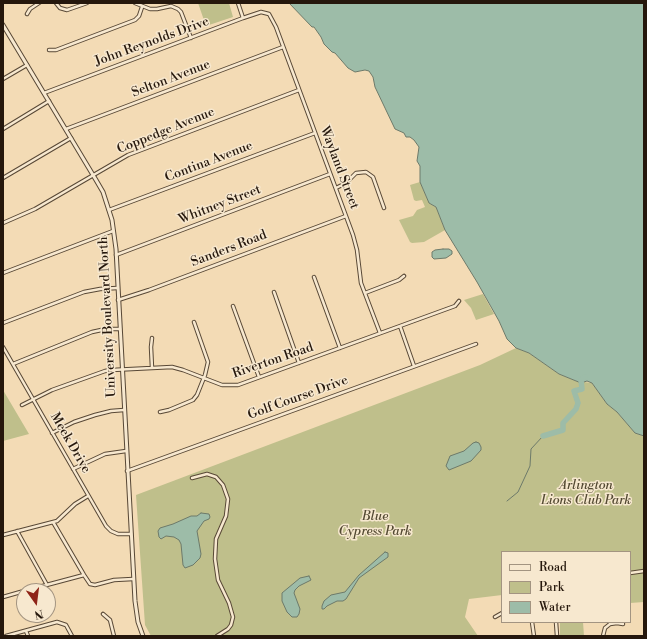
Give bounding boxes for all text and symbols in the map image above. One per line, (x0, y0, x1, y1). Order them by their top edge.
street label: John Reynolds Drive (93, 14, 211, 70)
street label: Selton Avenue (130, 57, 212, 101)
street label: Coppedge Avenue (115, 104, 217, 158)
street label: Wayland Street (316, 124, 362, 212)
street label: Contina Avenue (163, 138, 255, 186)
street label: Whitney Street (177, 182, 263, 228)
street label: Sanders Road (189, 227, 269, 271)
street label: University Boulevard North (96, 236, 120, 398)
street label: Riverton Road (231, 340, 315, 382)
street label: Golf Course Drive (246, 373, 350, 423)
street label: Meek Drive (46, 410, 94, 476)
park label: Arlington Lions Club Park (541, 478, 631, 509)
park label: Blue Cypress Park (338, 509, 412, 540)
legend (501, 551, 631, 623)
text: Road (539, 560, 567, 575)
text: Park (539, 580, 564, 595)
north arrow (16, 583, 56, 623)
text: Water (539, 600, 571, 615)
text: N (33, 606, 45, 622)

